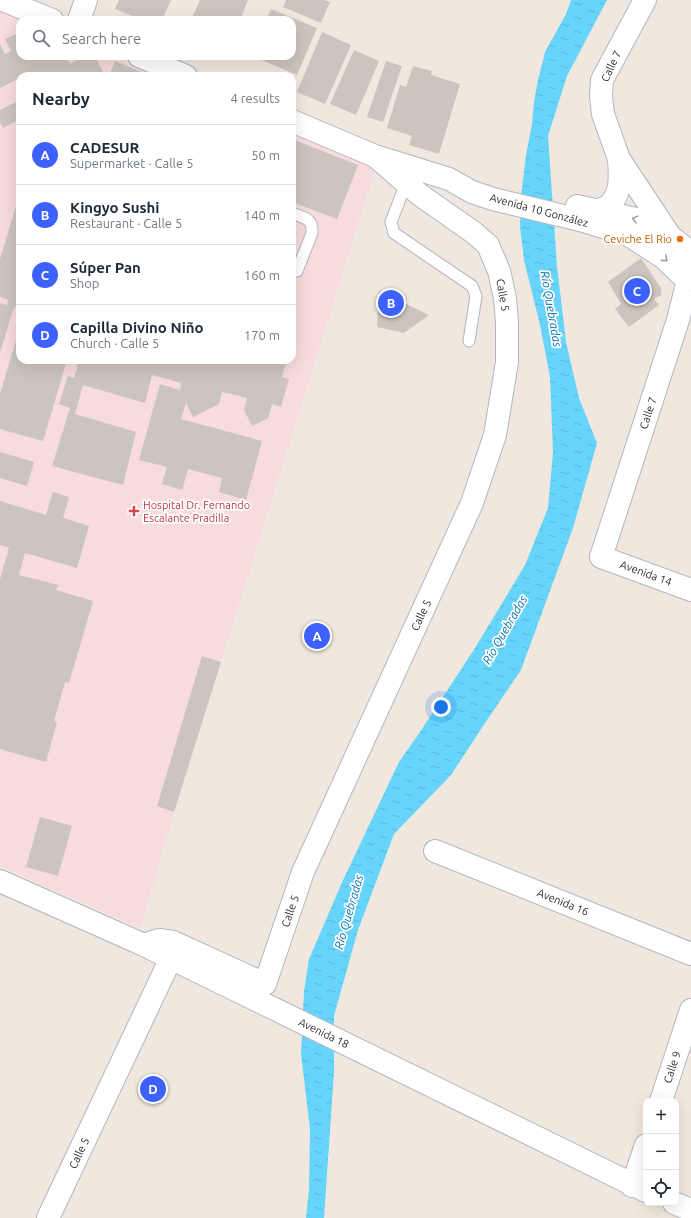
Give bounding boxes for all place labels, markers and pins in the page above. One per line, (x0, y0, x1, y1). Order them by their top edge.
place label: Ceviche El Rio (604, 233, 672, 245)
marker: Ceviche El Rio (675, 234, 685, 244)
pin: C (624, 276, 650, 306)
pin: B (378, 288, 404, 318)
place label: Hospital Dr. Fernando Escalante Pradilla (143, 499, 250, 524)
marker: Hospital Dr. Fernando Escalante Pradilla (128, 505, 140, 517)
pin: A (304, 621, 330, 651)
pin: D (140, 1074, 166, 1104)

